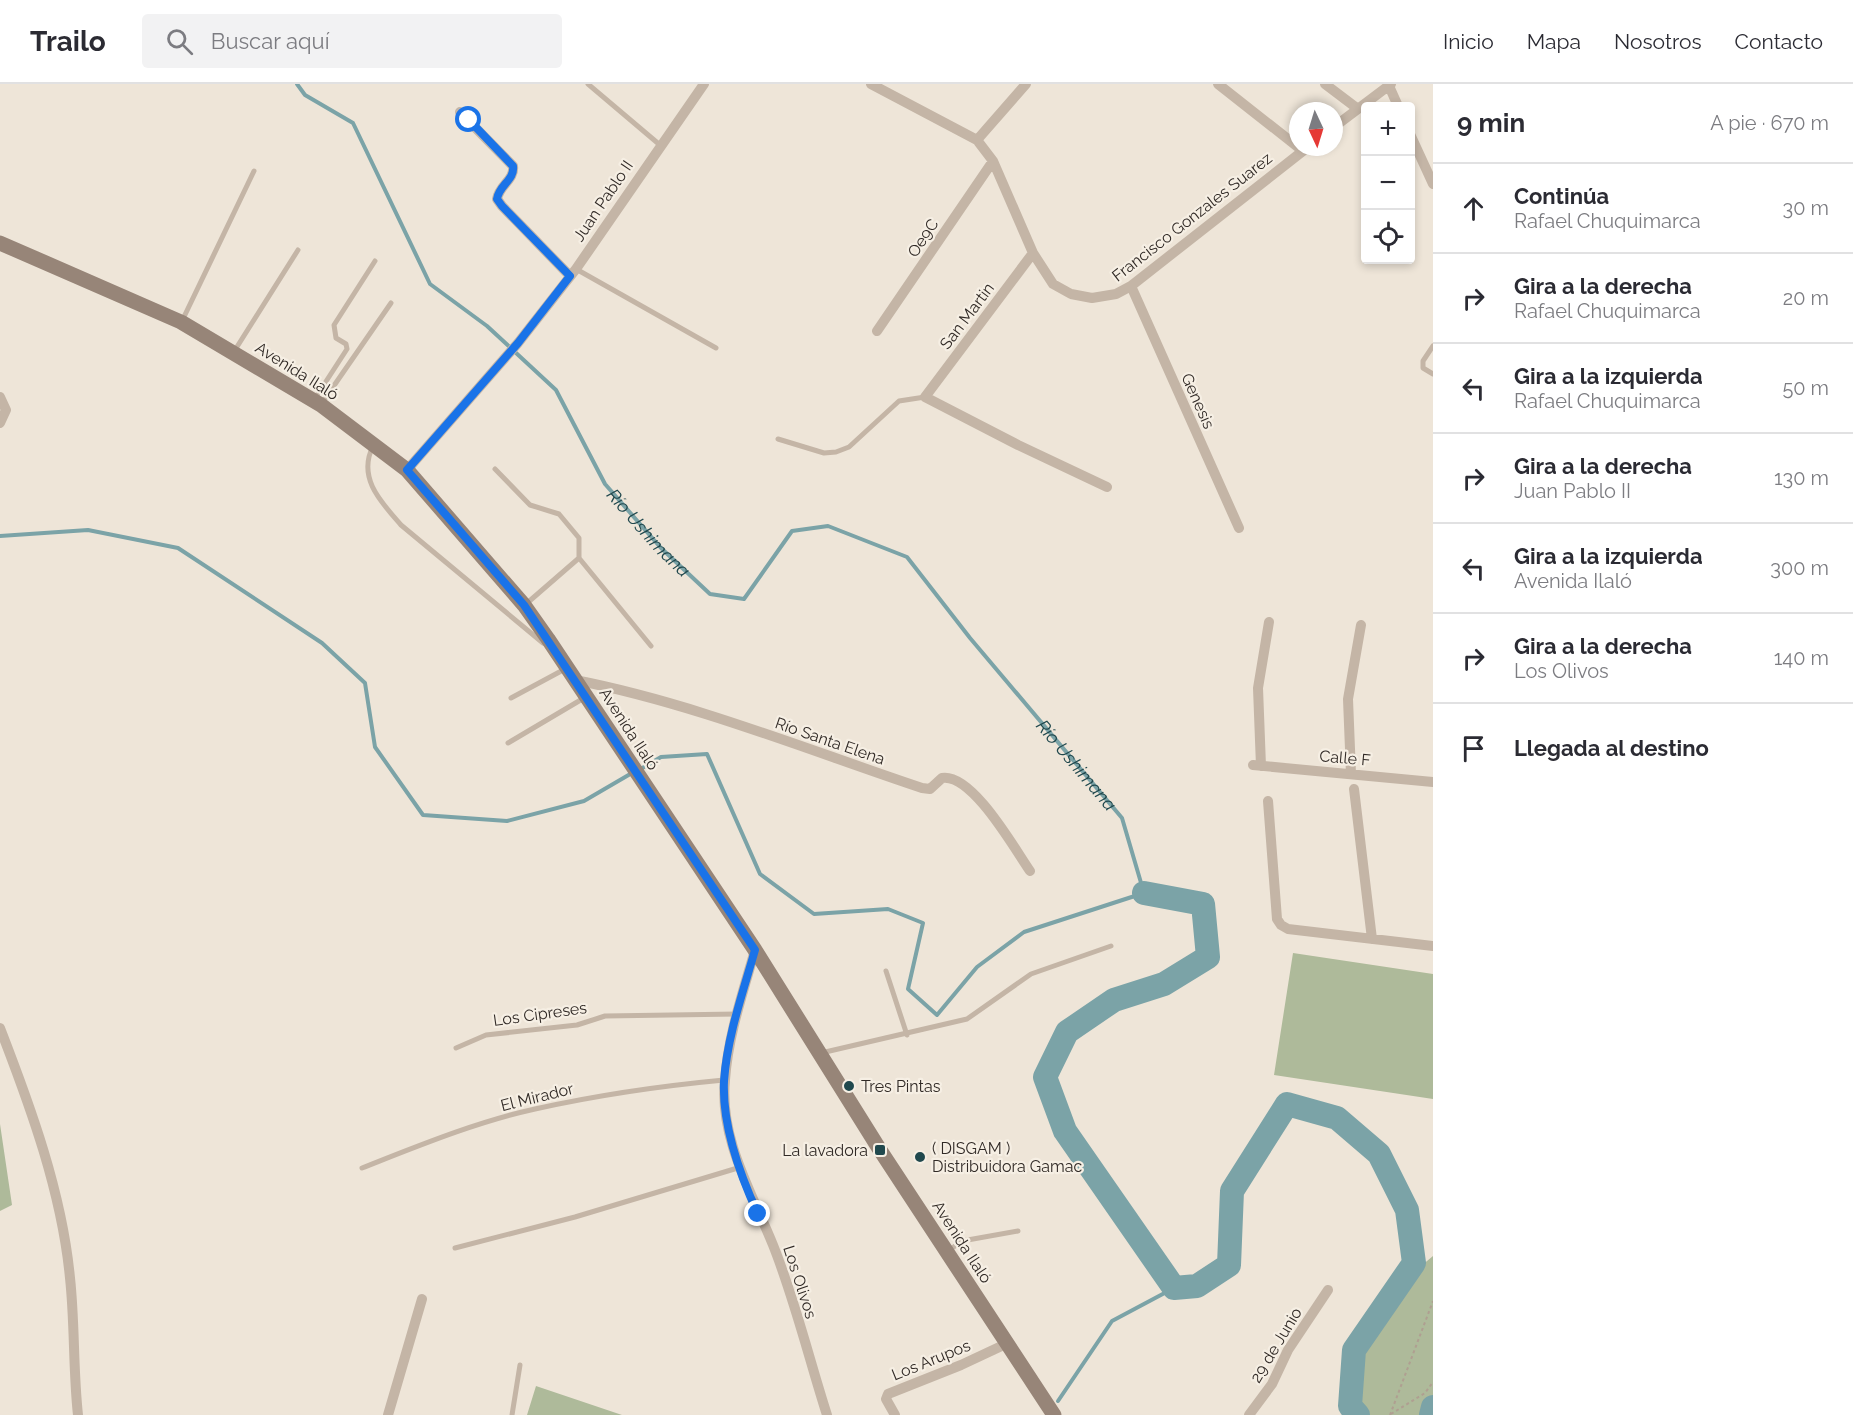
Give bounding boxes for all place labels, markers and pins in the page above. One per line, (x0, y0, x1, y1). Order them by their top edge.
place label: Tres Pintas (861, 1077, 941, 1096)
marker: Tres Pintas (842, 1079, 856, 1093)
place label: ( DISGAM ) Distribuidora Gamac (932, 1139, 1082, 1176)
place label: La lavadora (782, 1141, 868, 1160)
marker: La lavadora (873, 1143, 887, 1157)
marker: ( DISGAM ) Distribuidora Gamac (913, 1150, 927, 1164)

